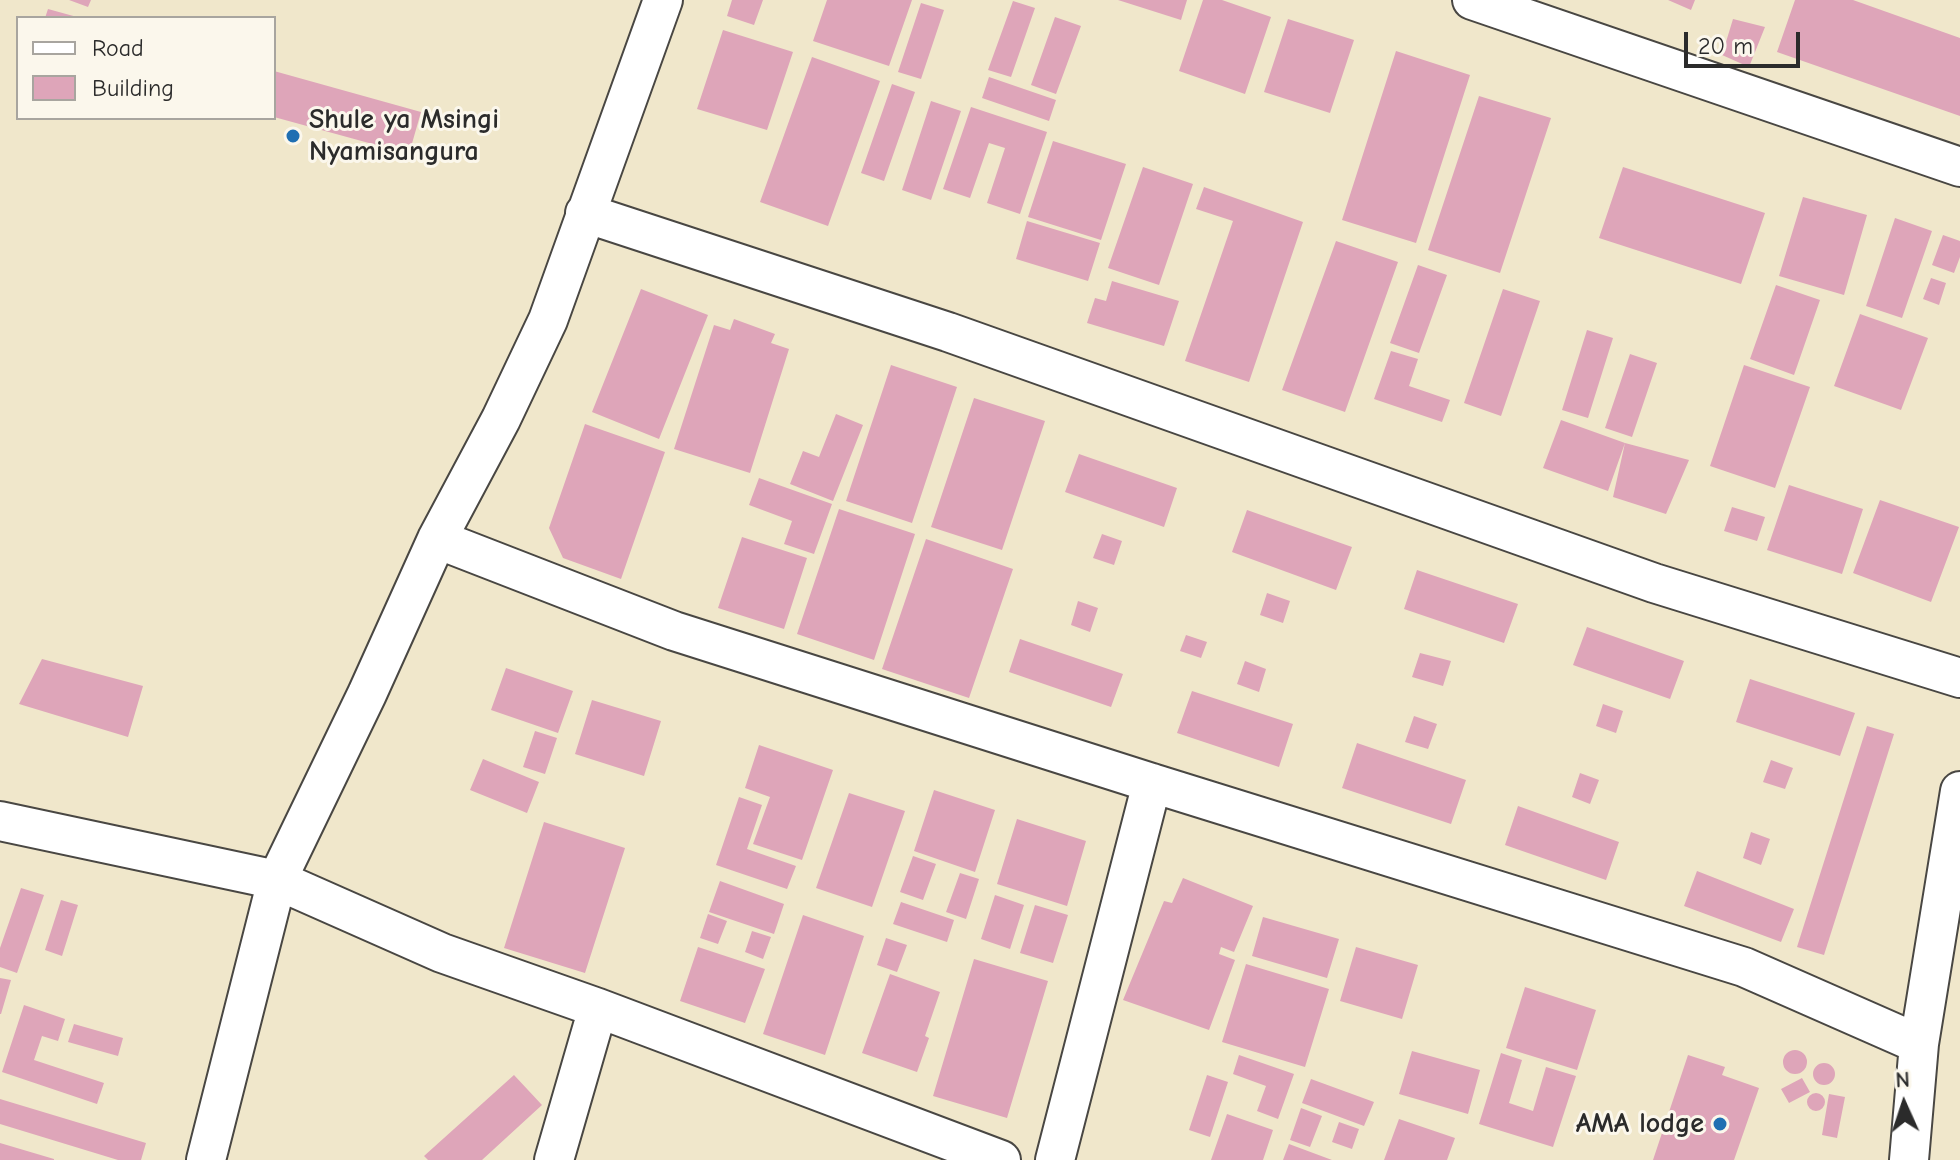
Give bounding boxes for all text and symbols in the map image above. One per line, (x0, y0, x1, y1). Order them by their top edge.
legend (16, 16, 276, 120)
scale bar (1688, 16, 1804, 66)
text: 20 m (1698, 32, 1753, 60)
text: Road (92, 34, 144, 62)
text: Building (92, 74, 174, 102)
place label: Shule ya Msingi Nyamisangura (309, 103, 499, 169)
marker: Shule ya Msingi Nyamisangura (284, 127, 302, 145)
north arrow (1864, 1064, 1944, 1144)
text: N (1895, 1067, 1911, 1093)
place label: AMA lodge (1576, 1107, 1704, 1141)
marker: AMA lodge (1711, 1115, 1729, 1133)

